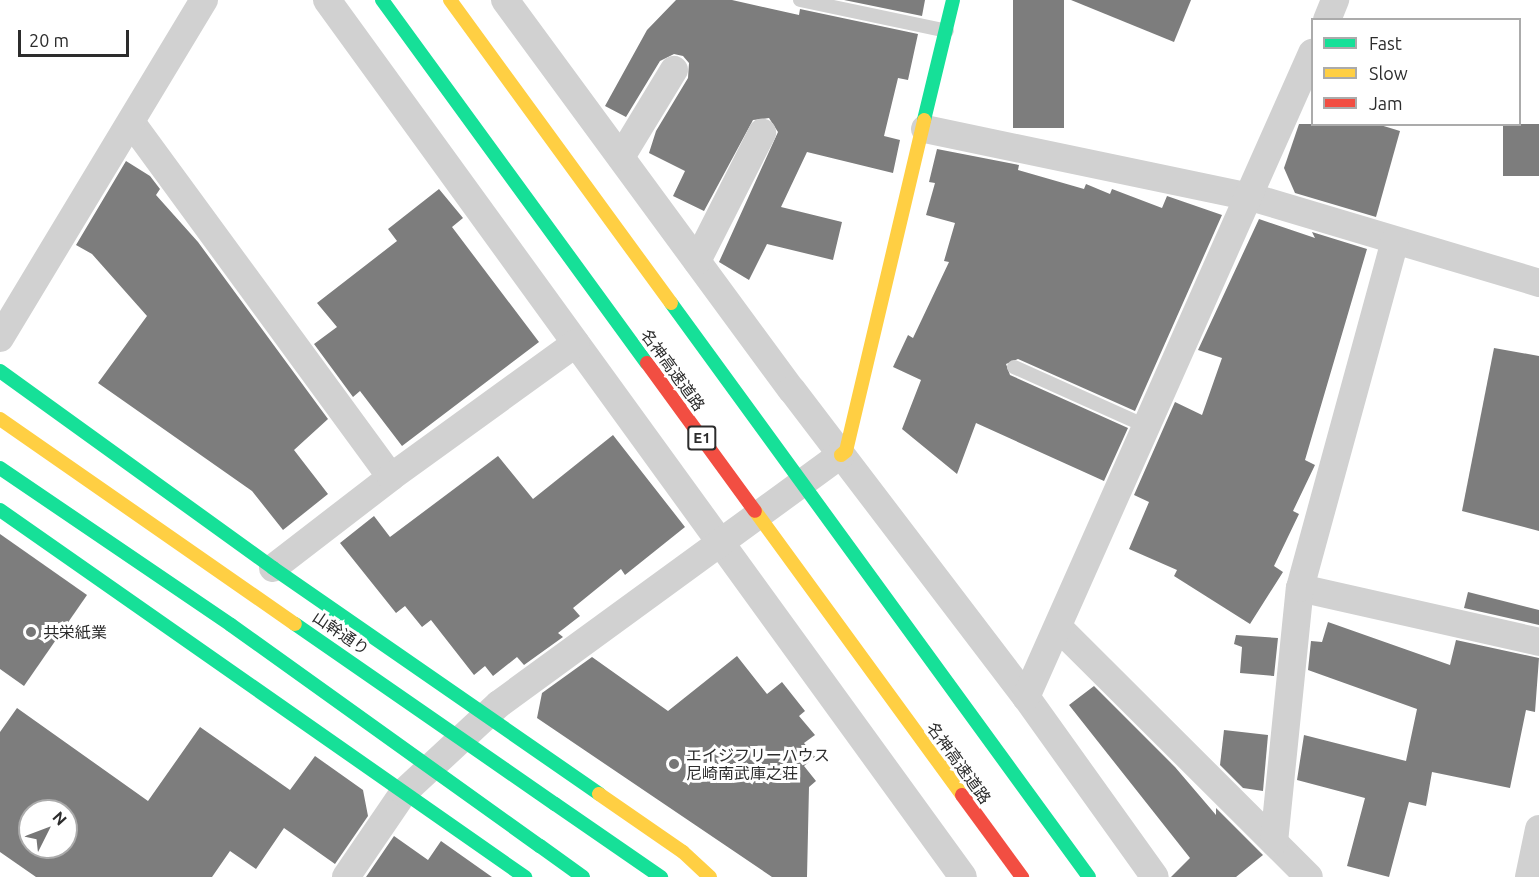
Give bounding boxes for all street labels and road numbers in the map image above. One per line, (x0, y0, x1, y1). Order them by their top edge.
street label: 名神高速道路 (637, 326, 709, 414)
road number: E1 (687, 426, 717, 450)
street label: 山幹通り (309, 607, 373, 659)
street label: 名神高速道路 (923, 719, 995, 807)

